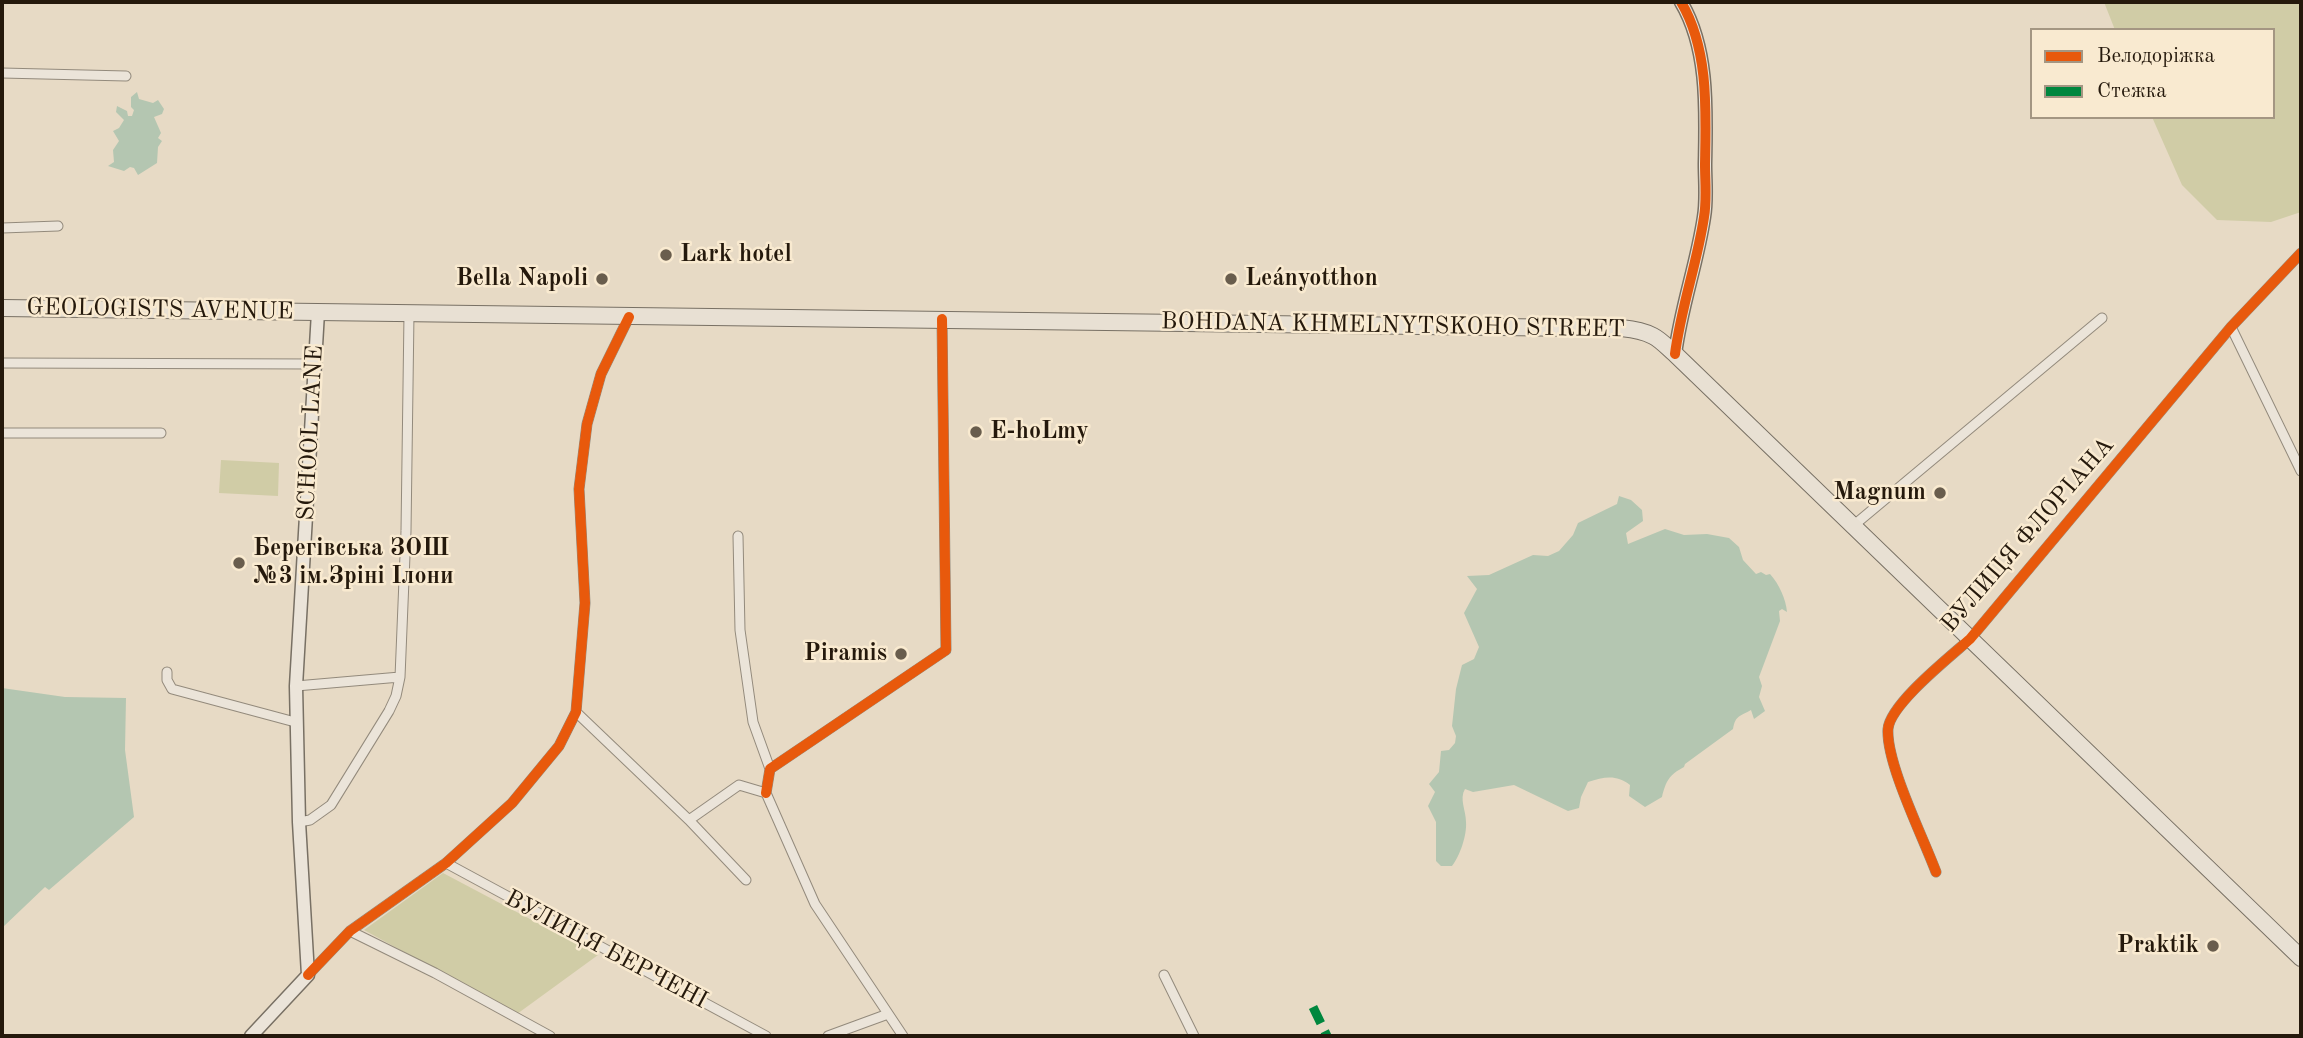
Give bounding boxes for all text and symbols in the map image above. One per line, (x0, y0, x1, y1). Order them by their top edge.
legend (2030, 28, 2275, 119)
text: Велодоріжка (2097, 46, 2215, 67)
text: Стежка (2097, 81, 2167, 102)
place label: Lark hotel (680, 241, 792, 269)
marker: Lark hotel (658, 247, 674, 263)
place label: Bella Napoli (456, 265, 588, 293)
place label: Leányotthon (1245, 265, 1378, 293)
marker: Bella Napoli (594, 271, 610, 287)
marker: Leányotthon (1223, 271, 1239, 287)
street label: GEOLOGISTS AVENUE (26, 293, 294, 327)
street label: BOHDANA KHMELNYTSKOHO STREET (1161, 308, 1625, 344)
street label: SCHOOL LANE (292, 345, 330, 521)
place label: E-hoLmy (990, 418, 1089, 446)
marker: E-hoLmy (968, 424, 984, 440)
street label: ВУЛИЦЯ ФЛОРІАНА (1935, 432, 2121, 638)
place label: Magnum (1833, 479, 1926, 507)
marker: Magnum (1932, 485, 1948, 501)
place label: Берегівська ЗОШ №3 ім.Зріні Ілони (253, 535, 454, 591)
marker: Берегівська ЗОШ №3 ім.Зріні Ілони (231, 555, 247, 571)
place label: Piramis (804, 640, 887, 668)
marker: Piramis (893, 646, 909, 662)
street label: ВУЛИЦЯ БЕРЧЕНІ (500, 884, 712, 1016)
place label: Praktik (2117, 932, 2199, 960)
marker: Praktik (2205, 938, 2221, 954)

